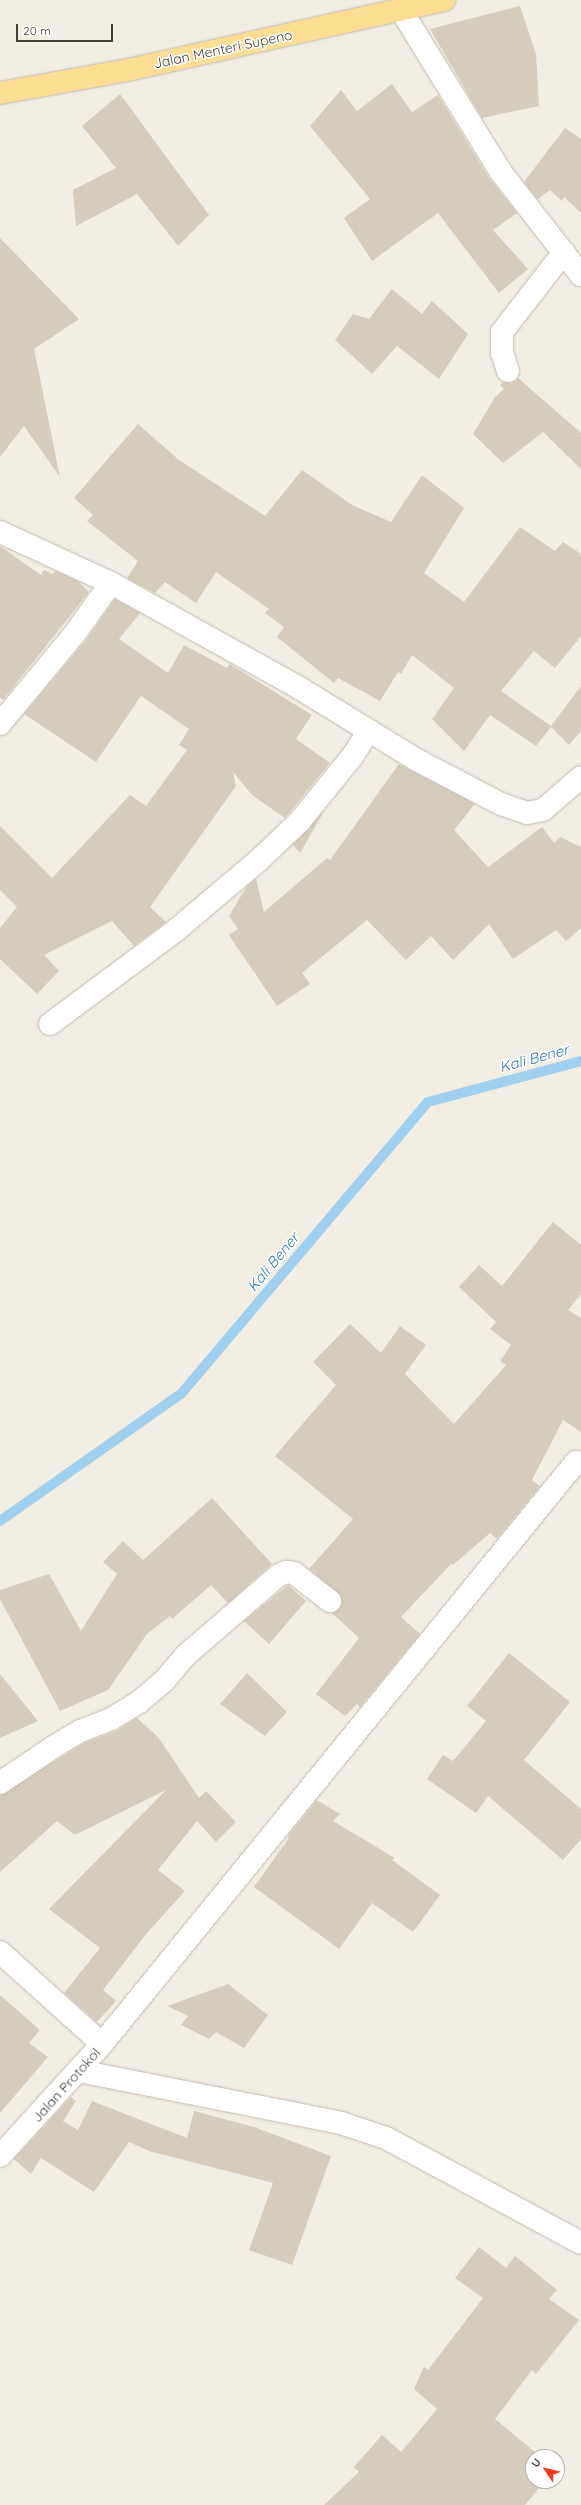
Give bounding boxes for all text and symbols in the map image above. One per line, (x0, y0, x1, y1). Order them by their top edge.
scale bar (18, 16, 115, 42)
text: 20 m (23, 23, 51, 38)
street label: Jalan Menteri Supeno (152, 26, 294, 72)
water label: Kali Bener (497, 1040, 571, 1076)
water label: Kali Bener (243, 1229, 303, 1295)
street label: Jalan Protokol (28, 2044, 104, 2126)
north arrow (525, 2449, 565, 2489)
text: U (528, 2456, 544, 2470)

